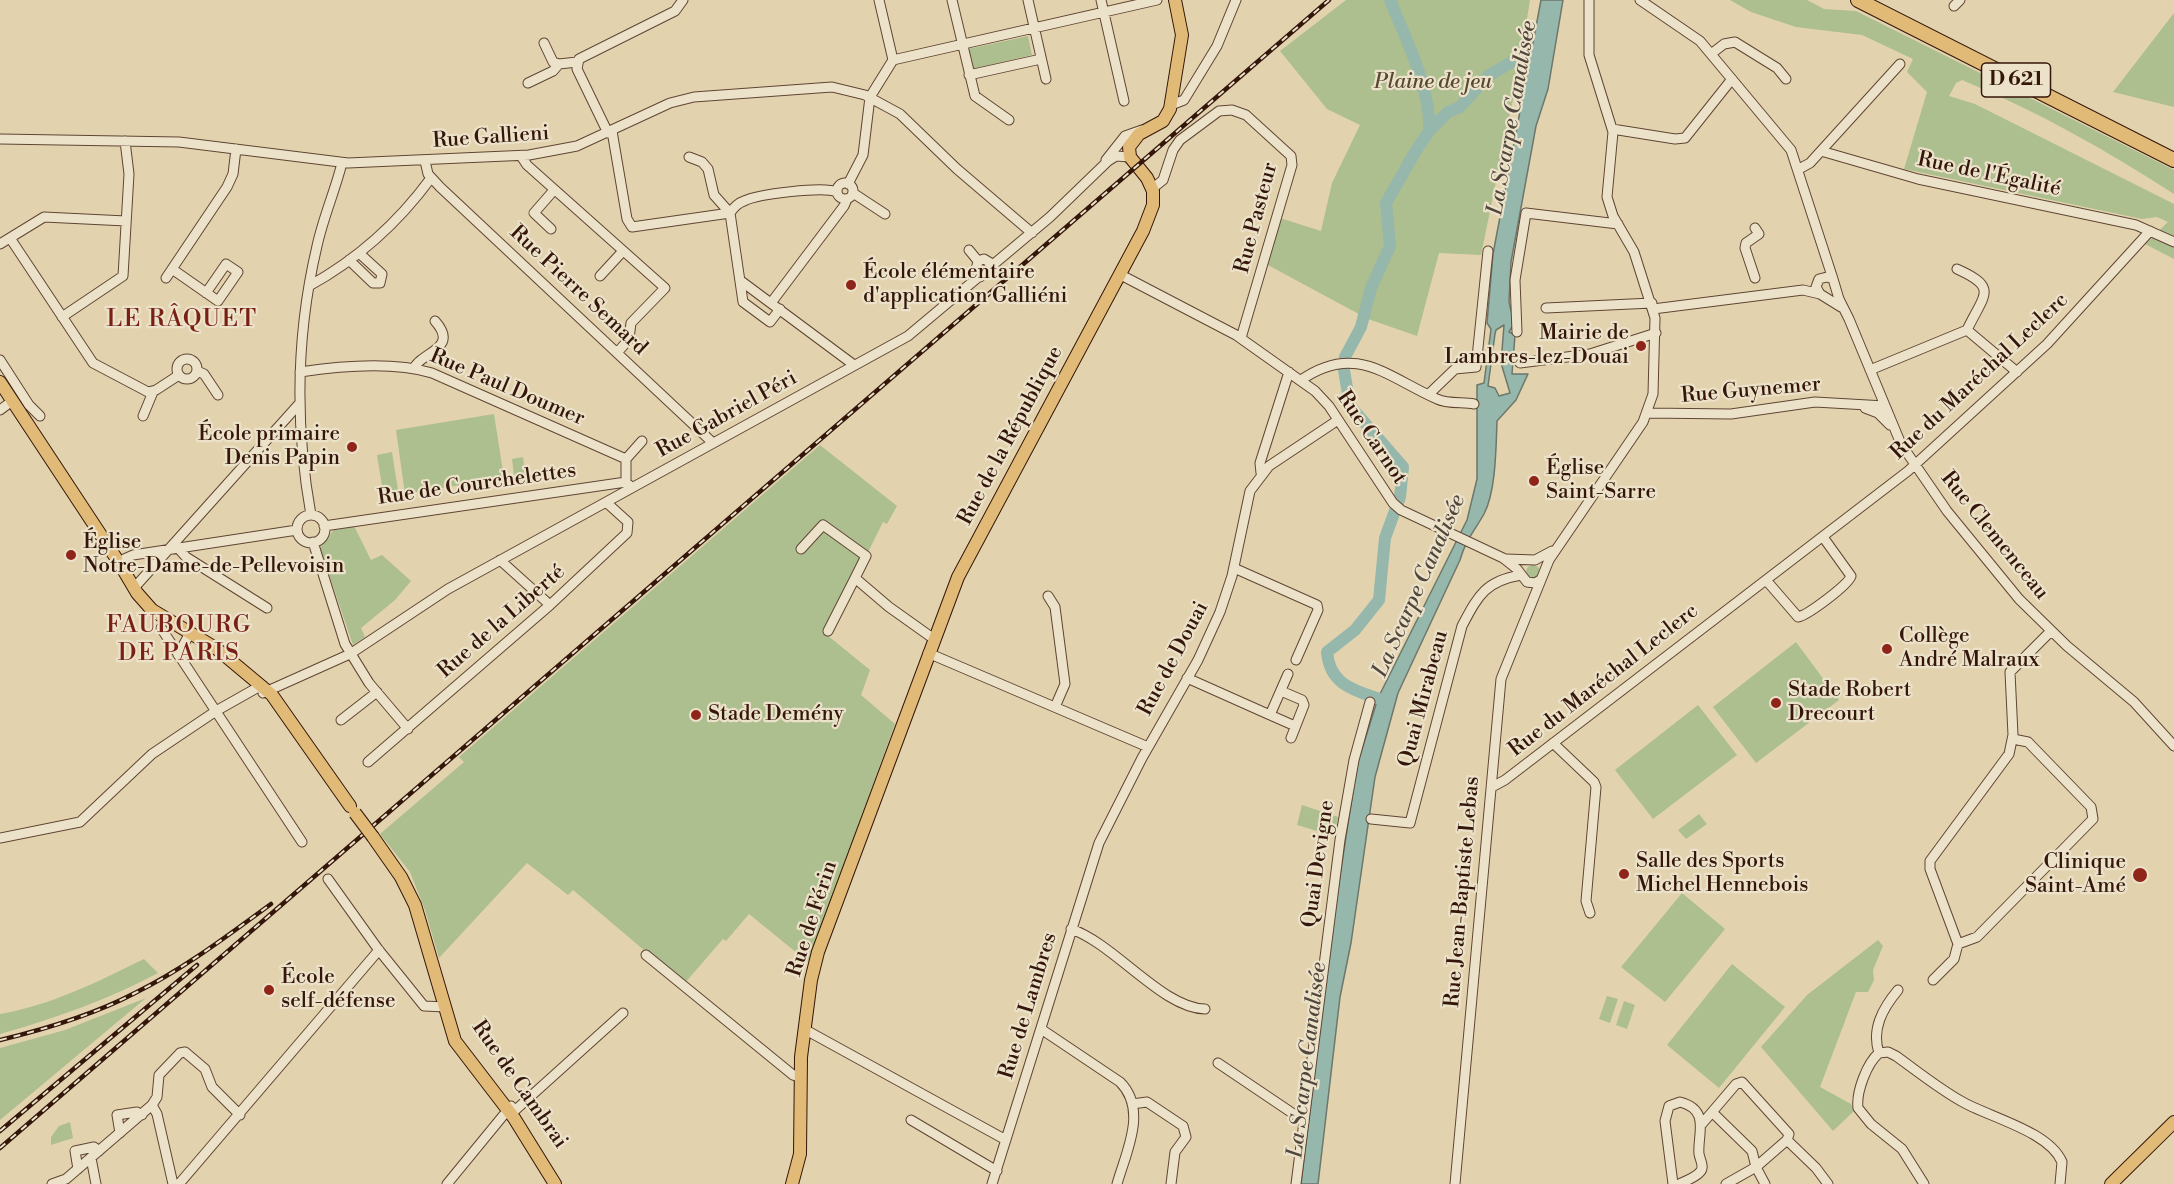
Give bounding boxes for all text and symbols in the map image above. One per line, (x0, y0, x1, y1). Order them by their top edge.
water label: La Scarpe Canalisée (1483, 19, 1543, 217)
road number: D 621 (1982, 63, 2050, 97)
park label: Plaine de jeu (1374, 70, 1492, 96)
street label: Rue Gallieni (432, 121, 550, 155)
street label: Rue de l'Égalité (1915, 148, 2063, 202)
street label: Rue Pasteur (1230, 160, 1284, 276)
street label: Rue Pierre Semard (504, 221, 652, 361)
place label: École élémentaire d'application Galliéni (863, 260, 1067, 310)
marker: École élémentaire d'application Galliéni (844, 278, 858, 292)
street label: Rue du Maréchal Leclerc (1886, 288, 2074, 466)
district label: LE RÂQUET (106, 306, 258, 334)
place label: Mairie de Lambres-lez-Douai (1444, 321, 1629, 371)
marker: Mairie de Lambres-lez-Douai (1634, 339, 1648, 353)
street label: Rue de la République (953, 342, 1069, 530)
street label: Rue Paul Doumer (426, 344, 588, 432)
street label: Rue Gabriel Péri (652, 366, 802, 464)
street label: Rue Guynemer (1680, 372, 1822, 410)
street label: Rue Carnot (1331, 386, 1411, 490)
place label: École primaire Denis Papin (198, 422, 340, 472)
marker: École primaire Denis Papin (345, 440, 359, 454)
place label: Église Saint-Sarre (1546, 456, 1656, 506)
street label: Rue de Courchelettes (376, 459, 578, 511)
street label: Rue Clemenceau (1934, 467, 2054, 605)
marker: Église Saint-Sarre (1527, 474, 1541, 488)
water label: La Scarpe Canalisée (1368, 491, 1472, 681)
place label: Église Notre-Dame-de-Pellevoisin (83, 530, 344, 580)
marker: Église Notre-Dame-de-Pellevoisin (64, 548, 78, 562)
street label: Rue de la Liberté (433, 560, 571, 684)
street label: Rue de Douai (1133, 597, 1215, 721)
street label: Rue du Maréchal Leclerc (1504, 599, 1704, 763)
district label: FAUBOURG DE PARIS (106, 612, 252, 668)
place label: Collège André Malraux (1899, 624, 2039, 674)
street label: Quai Mirabeau (1394, 628, 1454, 770)
marker: Collège André Malraux (1880, 642, 1894, 656)
place label: Stade Robert Drecourt (1788, 678, 1911, 728)
marker: Stade Robert Drecourt (1769, 696, 1783, 710)
place label: Stade Demény (708, 702, 844, 728)
marker: Stade Demény (689, 708, 703, 722)
street label: Rue Jean-Baptiste Lebas (1440, 775, 1486, 1009)
street label: Quai Devigne (1298, 799, 1340, 929)
place label: Salle des Sports Michel Hennebois (1636, 849, 1809, 899)
place label: Clinique Saint-Amé (2025, 850, 2126, 900)
street label: Rue de Férin (782, 858, 844, 980)
marker: Clinique Saint-Amé (2131, 866, 2149, 884)
marker: Salle des Sports Michel Hennebois (1617, 867, 1631, 881)
street label: Rue de Lambres (995, 930, 1063, 1082)
water label: La Scarpe Canalisée (1283, 961, 1333, 1159)
place label: École self-défense (281, 965, 396, 1015)
marker: École self-défense (262, 983, 276, 997)
street label: Rue de Cambrai (466, 1016, 572, 1154)

